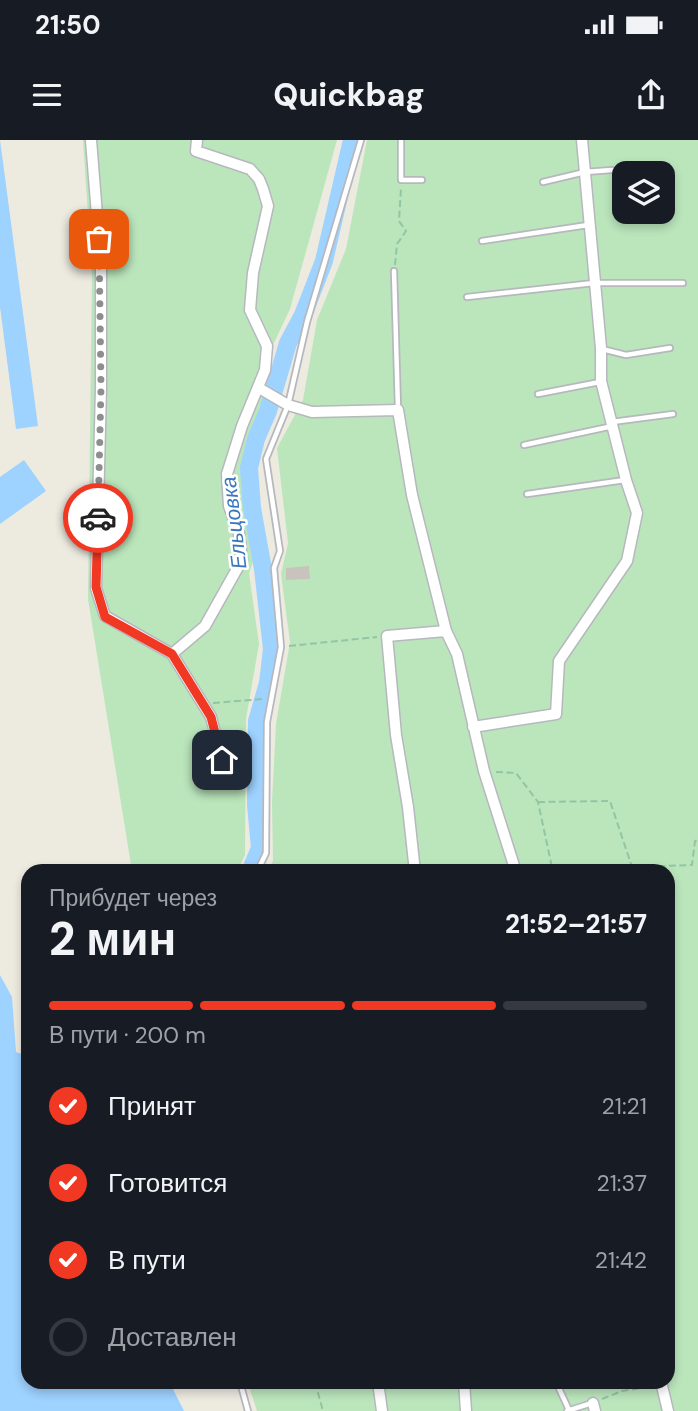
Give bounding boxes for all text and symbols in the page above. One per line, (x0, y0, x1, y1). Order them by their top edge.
text: 21:50 (35, 8, 101, 42)
text: Quickbag (273, 74, 425, 116)
icon: menu (28, 76, 66, 114)
icon: share (632, 76, 670, 114)
map controls (612, 161, 675, 224)
button: layers (612, 161, 675, 224)
pin (69, 209, 129, 269)
icon: bag (80, 220, 118, 258)
water label: Ельцовка (214, 475, 254, 571)
courier (63, 483, 133, 553)
icon: car (79, 499, 117, 537)
pin (192, 730, 252, 790)
icon: home (203, 741, 241, 779)
text: Прибудет через (49, 883, 217, 913)
text: 21:52–21:57 (505, 907, 647, 941)
text: 2 мин (49, 909, 176, 969)
text: В пути · 200 m (49, 1020, 206, 1050)
icon: check (49, 1087, 87, 1125)
text: Принят (108, 1089, 196, 1123)
text: 21:21 (602, 1091, 647, 1121)
icon: check (49, 1164, 87, 1202)
text: Готовится (108, 1166, 227, 1200)
text: 21:37 (596, 1168, 647, 1198)
icon: check (49, 1241, 87, 1279)
text: В пути (108, 1243, 186, 1277)
text: 21:42 (595, 1245, 647, 1275)
text: Доставлен (108, 1320, 237, 1354)

